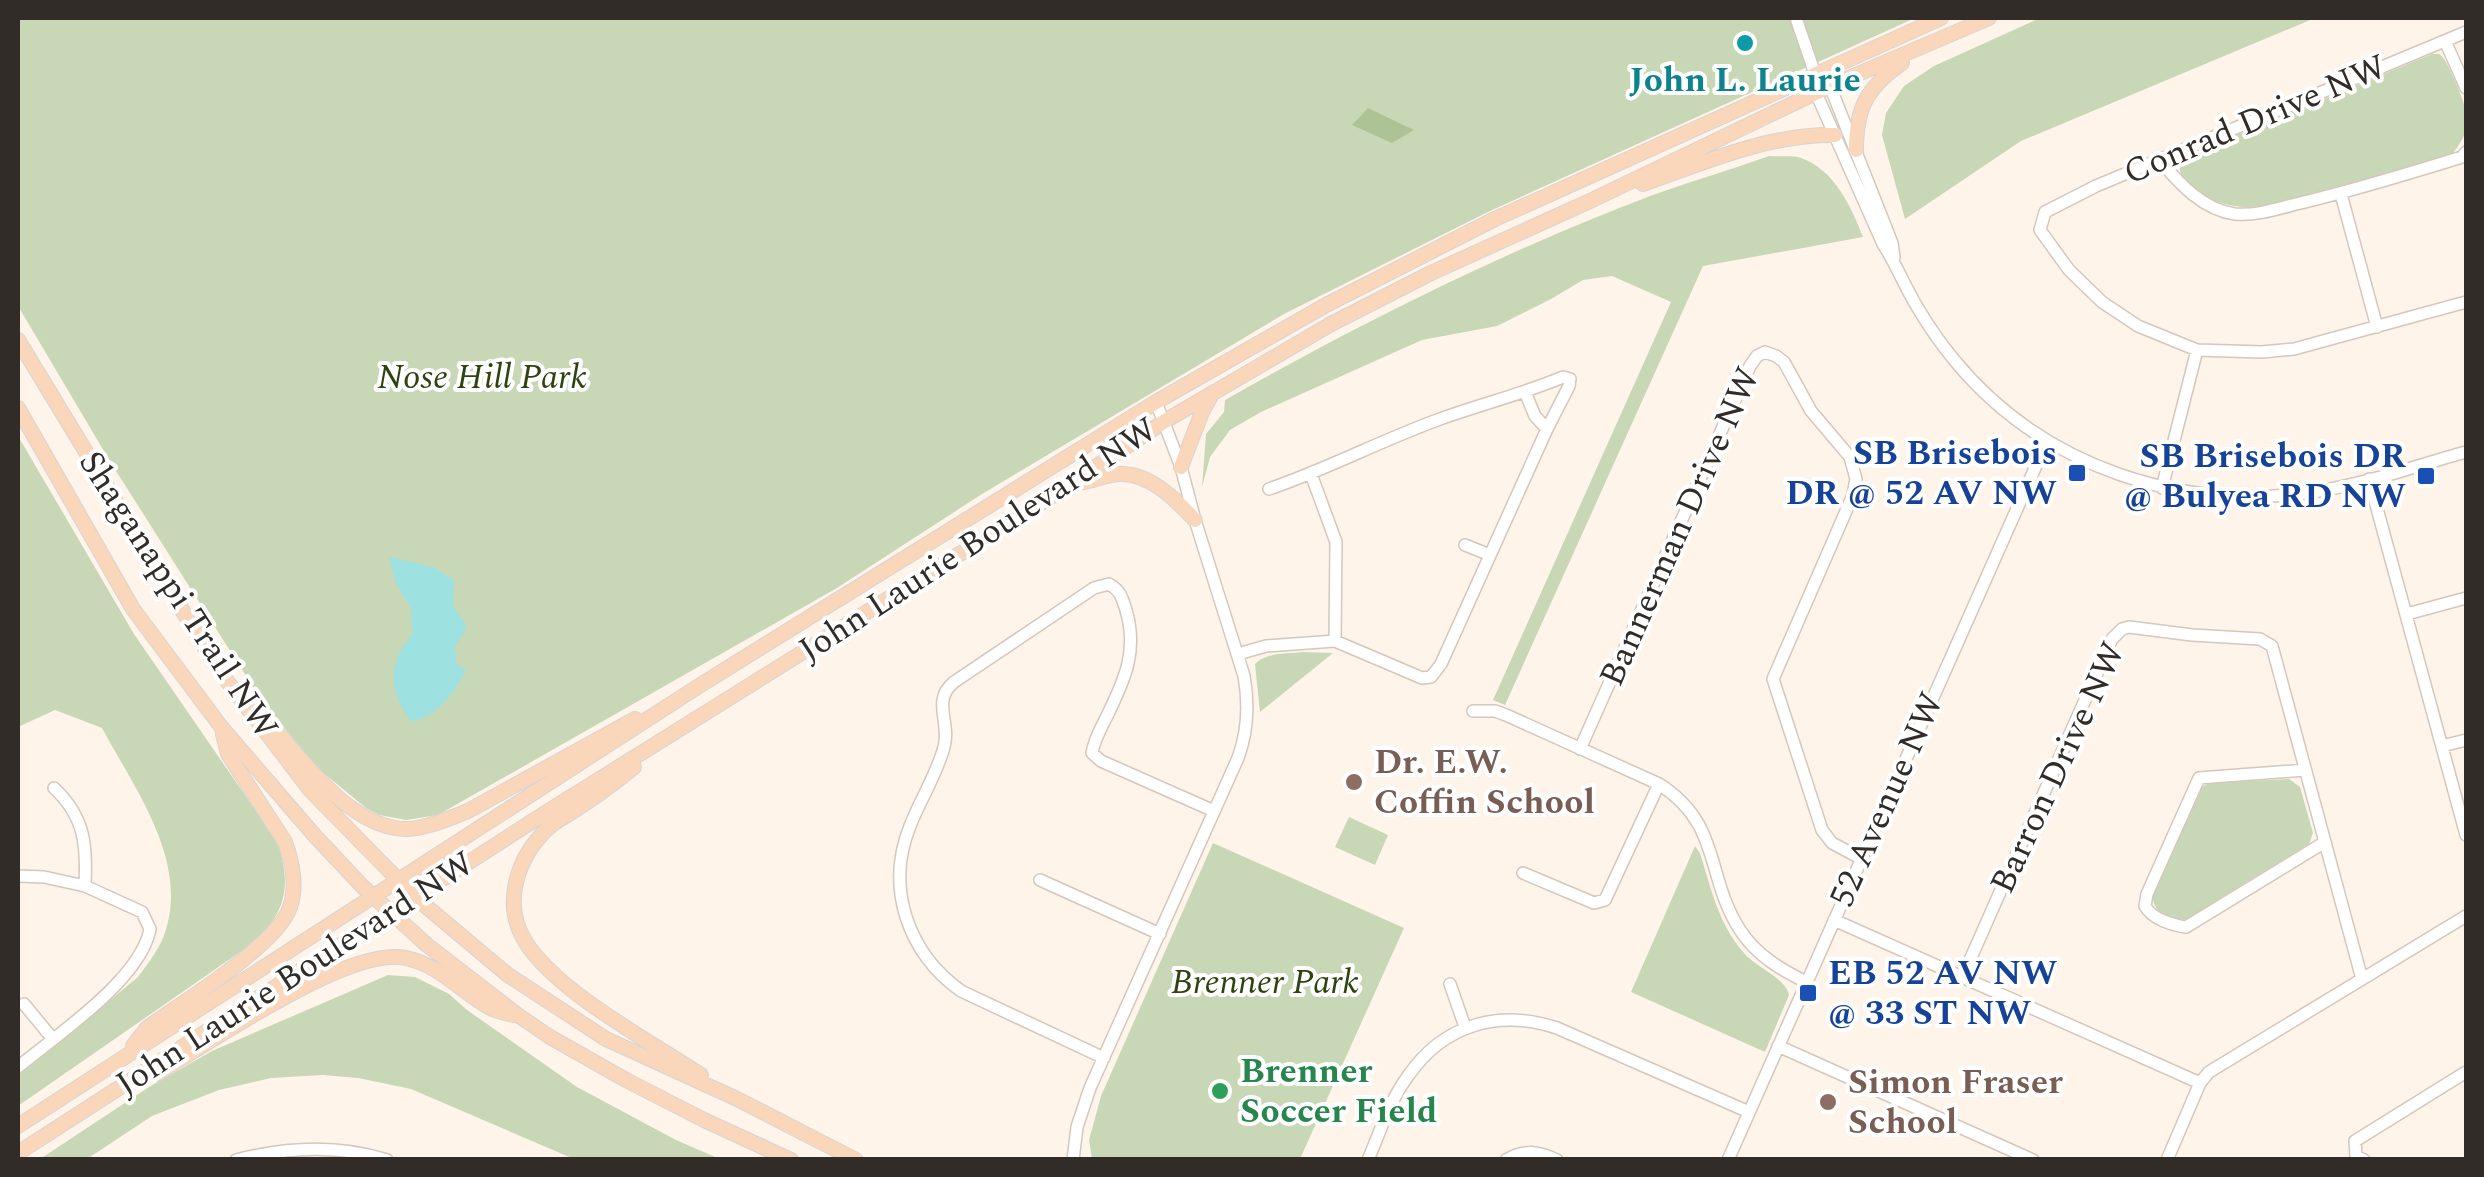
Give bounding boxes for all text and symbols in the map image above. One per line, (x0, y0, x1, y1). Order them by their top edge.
marker: John L. Laurie (1734, 32, 1756, 54)
street label: Conrad Drive NW (2115, 41, 2395, 199)
place label: John L. Laurie (1629, 54, 1861, 107)
park label: Nose Hill Park (377, 351, 587, 404)
street label: Bannerman Drive NW (1586, 359, 1774, 695)
street label: John Laurie Boulevard NW (788, 404, 1168, 676)
place label: SB Brisebois DR @ 52 AV NW (1785, 427, 2058, 520)
place label: SB Brisebois DR @ Bulyea RD NW (2124, 430, 2407, 523)
street label: Shaganappi Trail NW (65, 440, 291, 750)
marker: SB Brisebois DR @ 52 AV NW (2066, 462, 2088, 484)
marker: SB Brisebois DR @ Bulyea RD NW (2415, 465, 2437, 487)
street label: Barron Drive NW (1976, 633, 2140, 903)
street label: 52 Avenue NW (1816, 684, 1958, 916)
place label: Dr. E.W. Coffin School (1374, 736, 1595, 829)
marker: Dr. E.W. Coffin School (1343, 771, 1365, 793)
street label: John Laurie Boulevard NW (105, 838, 485, 1110)
place label: EB 52 AV NW @ 33 ST NW (1828, 947, 2058, 1040)
park label: Brenner Park (1171, 956, 1359, 1009)
marker: EB 52 AV NW @ 33 ST NW (1797, 982, 1819, 1004)
place label: Brenner Soccer Field (1240, 1045, 1437, 1138)
place label: Simon Fraser School (1848, 1056, 2063, 1149)
marker: Brenner Soccer Field (1209, 1080, 1231, 1102)
marker: Simon Fraser School (1817, 1091, 1839, 1113)

